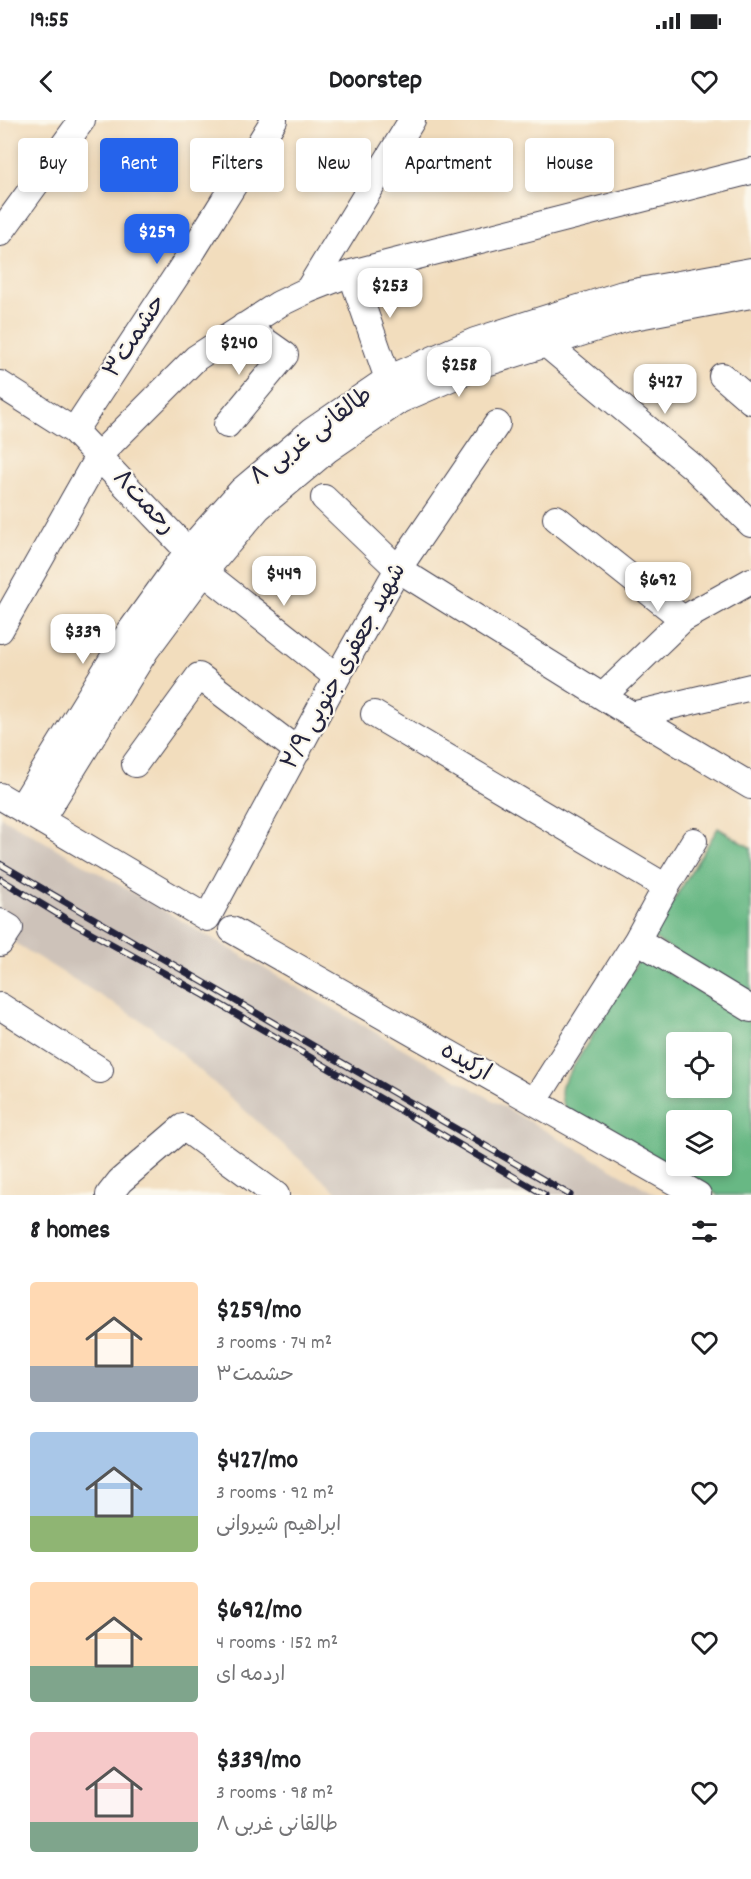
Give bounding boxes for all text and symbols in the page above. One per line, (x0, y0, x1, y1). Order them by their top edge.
text: 19:55 (30, 6, 69, 37)
text: Doorstep (329, 62, 422, 101)
icon: back (30, 65, 63, 98)
icon: heart (688, 65, 721, 98)
chip: Buy (18, 138, 88, 192)
chip: Rent (100, 138, 178, 192)
chip: Filters (190, 138, 284, 192)
chip: New (296, 138, 371, 192)
chip: Apartment (383, 138, 513, 192)
chip: House (525, 138, 614, 192)
pin: $259 (121, 214, 193, 265)
text: $259 (138, 219, 176, 247)
pin: $253 (354, 268, 426, 319)
text: $253 (371, 273, 409, 301)
street label: حشمت۳ (96, 289, 176, 385)
pin: $240 (203, 325, 275, 376)
text: $240 (220, 330, 258, 358)
pin: $258 (423, 347, 495, 398)
text: $258 (441, 352, 477, 380)
pin: $427 (629, 364, 701, 415)
text: $427 (648, 369, 682, 397)
street label: طالقانی غربی ۸ (243, 379, 381, 495)
street label: رحمت۸ (104, 463, 182, 543)
pin: $449 (248, 556, 320, 607)
street label: شهید جعفری جنوبی ۲/۹ (274, 557, 416, 777)
text: $449 (266, 561, 302, 589)
pin: $692 (622, 562, 694, 613)
text: $692 (639, 567, 677, 595)
pin: $339 (47, 614, 119, 665)
text: $339 (64, 619, 102, 647)
map controls (666, 1032, 732, 1176)
button: locate (666, 1032, 732, 1098)
street label: ارکیده (433, 1035, 497, 1091)
button: layers (666, 1110, 732, 1176)
text: 8 homes (30, 1213, 110, 1250)
icon: filters (688, 1215, 721, 1248)
text: $259/mo (216, 1293, 301, 1330)
icon: home (78, 1306, 150, 1378)
icon: heart (688, 1326, 721, 1359)
text: 3 rooms · 74 m² (216, 1330, 332, 1358)
text: حشمت۳ (216, 1362, 294, 1390)
text: $427/mo (216, 1443, 298, 1480)
icon: home (78, 1456, 150, 1528)
icon: heart (688, 1476, 721, 1509)
text: 3 rooms · 92 m² (216, 1480, 334, 1508)
text: ابراهیم شیروانی (216, 1512, 341, 1540)
text: $692/mo (216, 1593, 302, 1630)
icon: home (78, 1606, 150, 1678)
icon: heart (688, 1626, 721, 1659)
text: 4 rooms · 152 m² (216, 1630, 338, 1658)
text: اردمه ای (216, 1662, 285, 1690)
text: $339/mo (216, 1743, 301, 1780)
icon: home (78, 1756, 150, 1828)
icon: heart (688, 1776, 721, 1809)
text: 3 rooms · 98 m² (216, 1780, 333, 1808)
text: طالقانی غربی ۸ (216, 1812, 338, 1840)

